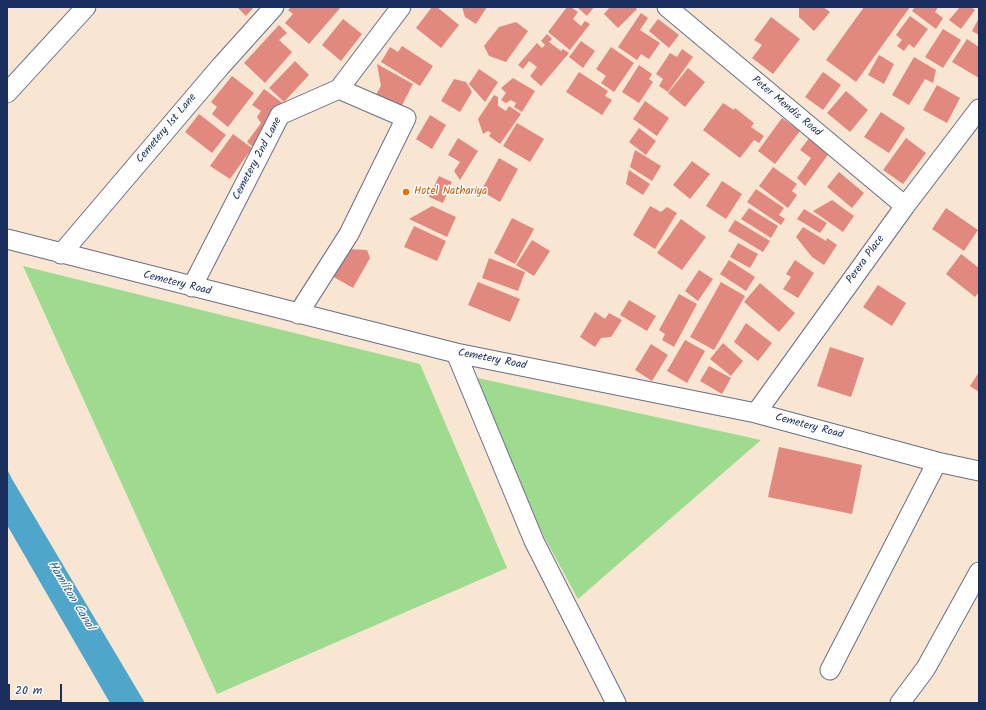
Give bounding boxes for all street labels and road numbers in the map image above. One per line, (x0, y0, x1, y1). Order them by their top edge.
street label: Peter Mendis Road (748, 74, 824, 140)
street label: Cemetery 1st Lane (134, 92, 200, 166)
street label: Cemetery 2nd Lane (231, 115, 285, 203)
street label: Perera Place (844, 233, 888, 287)
street label: Cemetery Road (142, 269, 212, 299)
street label: Cemetery Road (457, 347, 527, 373)
street label: Cemetery Road (774, 412, 844, 442)

